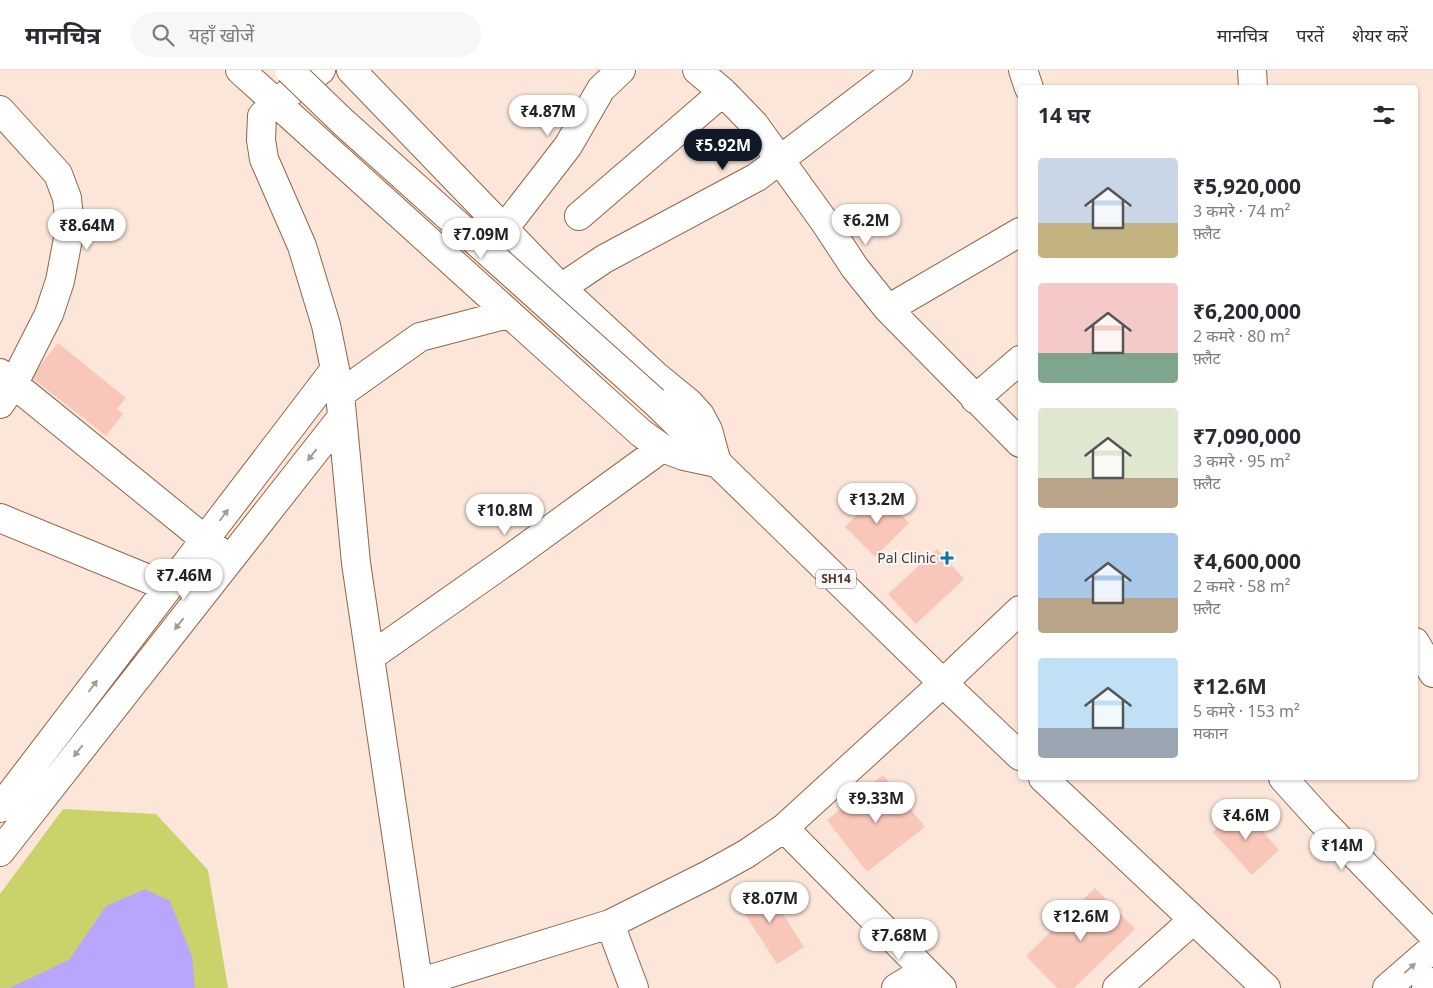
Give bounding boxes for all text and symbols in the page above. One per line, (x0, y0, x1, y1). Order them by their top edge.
search box (131, 12, 481, 57)
text: मानचित्र (25, 18, 101, 51)
icon: search (149, 21, 177, 49)
text: यहाँ खोजें (189, 22, 254, 48)
text: मानचित्र (1217, 23, 1268, 47)
text: परतें (1296, 23, 1324, 47)
text: शेयर करें (1352, 23, 1408, 47)
pin: ₹4.87M (507, 94, 589, 137)
text: ₹4.87M (520, 100, 576, 122)
text: 14 घर (1038, 101, 1090, 129)
icon: filters (1370, 101, 1398, 129)
pin: ₹5.92M (682, 128, 764, 171)
text: ₹5.92M (695, 134, 751, 156)
text: ₹5,920,000 (1193, 172, 1301, 200)
icon: home (1078, 178, 1138, 238)
text: 3 कमरे · 74 m² (1193, 200, 1290, 222)
pin: ₹6.2M (831, 204, 901, 246)
pin: ₹8.64M (46, 208, 128, 251)
text: ₹6.2M (842, 209, 890, 231)
text: ₹8.64M (59, 214, 115, 236)
pin: ₹7.09M (440, 218, 522, 260)
text: फ़्लैट (1193, 222, 1221, 244)
text: ₹7.09M (453, 223, 509, 245)
text: ₹6,200,000 (1193, 297, 1301, 325)
icon: home (1078, 303, 1138, 363)
text: 2 कमरे · 80 m² (1193, 325, 1290, 347)
text: फ़्लैट (1193, 347, 1221, 369)
text: ₹7,090,000 (1193, 422, 1301, 450)
icon: home (1078, 428, 1138, 488)
one-way arrow (306, 448, 317, 461)
text: 3 कमरे · 95 m² (1193, 450, 1290, 472)
text: फ़्लैट (1193, 472, 1221, 494)
pin: ₹13.2M (836, 482, 918, 525)
text: ₹13.2M (849, 488, 905, 510)
pin: ₹10.8M (464, 494, 546, 536)
text: ₹10.8M (477, 499, 533, 521)
one-way arrow (219, 508, 229, 522)
text: ₹4,600,000 (1193, 547, 1301, 575)
place label: Pal Clinic (877, 548, 936, 567)
marker: Pal Clinic (940, 551, 954, 565)
icon: home (1078, 553, 1138, 613)
pin: ₹7.46M (143, 558, 225, 601)
text: ₹7.46M (156, 564, 212, 586)
road number: SH14 (816, 569, 856, 588)
text: 2 कमरे · 58 m² (1193, 575, 1290, 597)
text: फ़्लैट (1193, 597, 1221, 619)
one-way arrow (173, 617, 184, 630)
text: ₹12.6M (1193, 672, 1267, 700)
icon: home (1078, 678, 1138, 738)
one-way arrow (88, 679, 98, 693)
text: 5 कमरे · 153 m² (1193, 700, 1300, 722)
text: मकान (1193, 722, 1228, 744)
one-way arrow (73, 745, 84, 758)
pin: ₹9.33M (835, 782, 917, 824)
text: ₹9.33M (848, 787, 904, 809)
pin: ₹4.6M (1211, 798, 1281, 841)
text: ₹4.6M (1222, 804, 1270, 826)
pin: ₹14M (1312, 828, 1372, 871)
text: ₹14M (1321, 834, 1363, 856)
pin: ₹8.07M (729, 882, 811, 924)
text: ₹8.07M (742, 887, 798, 909)
pin: ₹12.6M (1040, 900, 1122, 942)
text: ₹12.6M (1053, 905, 1109, 927)
pin: ₹7.68M (858, 918, 940, 961)
text: ₹7.68M (871, 924, 927, 946)
one-way arrow (1404, 963, 1416, 974)

